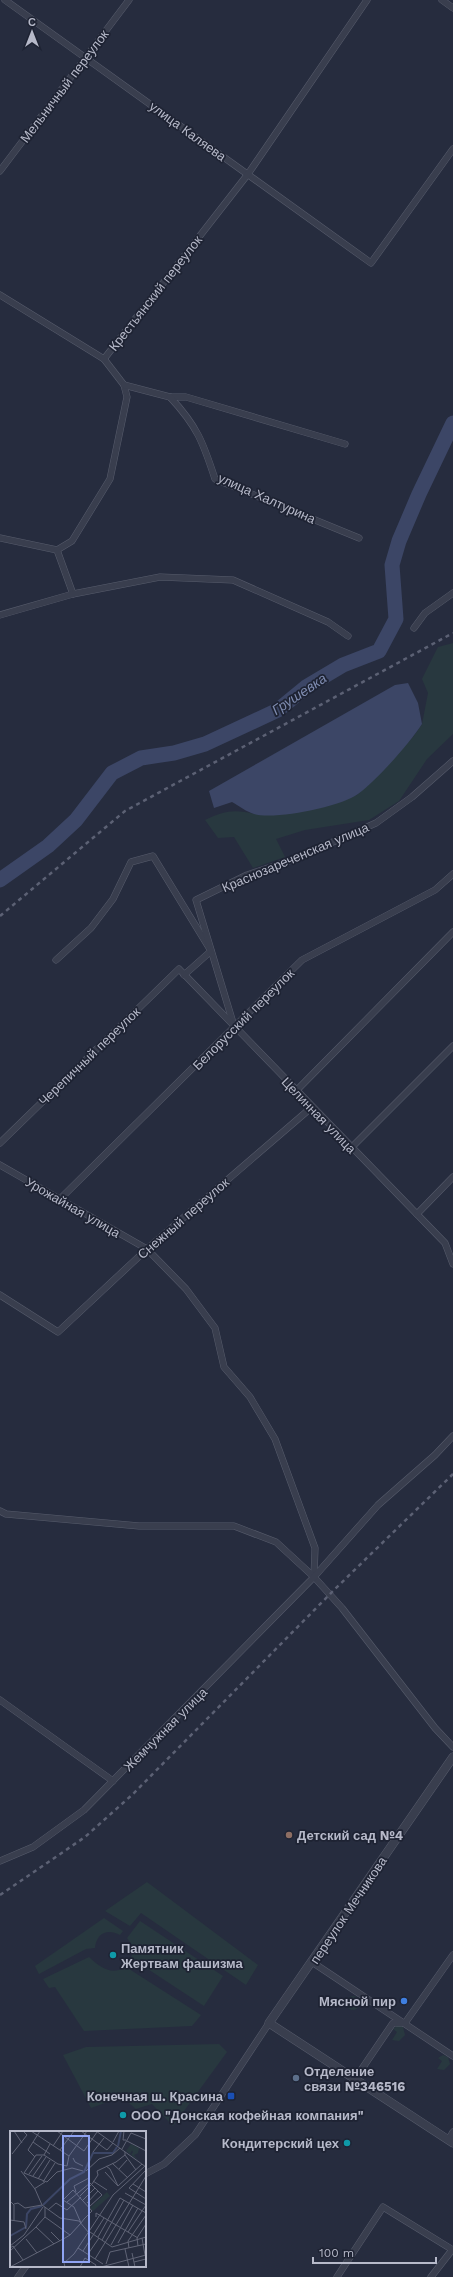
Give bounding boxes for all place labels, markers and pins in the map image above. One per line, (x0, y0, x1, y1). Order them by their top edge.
place label: Детский сад №4 (297, 1828, 404, 1843)
marker: Детский сад №4 (284, 1830, 294, 1840)
place label: Памятник Жертвам фашизма (120, 1941, 244, 1971)
marker: Памятник Жертвам фашизма (108, 1950, 118, 1960)
place label: Мясной пир (319, 1994, 396, 2009)
marker: Мясной пир (399, 1996, 409, 2006)
place label: Отделение связи №346516 (304, 2064, 405, 2094)
marker: Отделение связи №346516 (291, 2073, 301, 2083)
place label: Конечная ш. Красина (87, 2089, 224, 2104)
marker: Конечная ш. Красина (226, 2091, 236, 2101)
place label: ООО "Донская кофейная компания" (131, 2108, 364, 2123)
marker: ООО "Донская кофейная компания" (118, 2110, 128, 2120)
place label: Кондитерский цех (222, 2136, 340, 2151)
marker: Кондитерский цех (342, 2138, 352, 2148)

